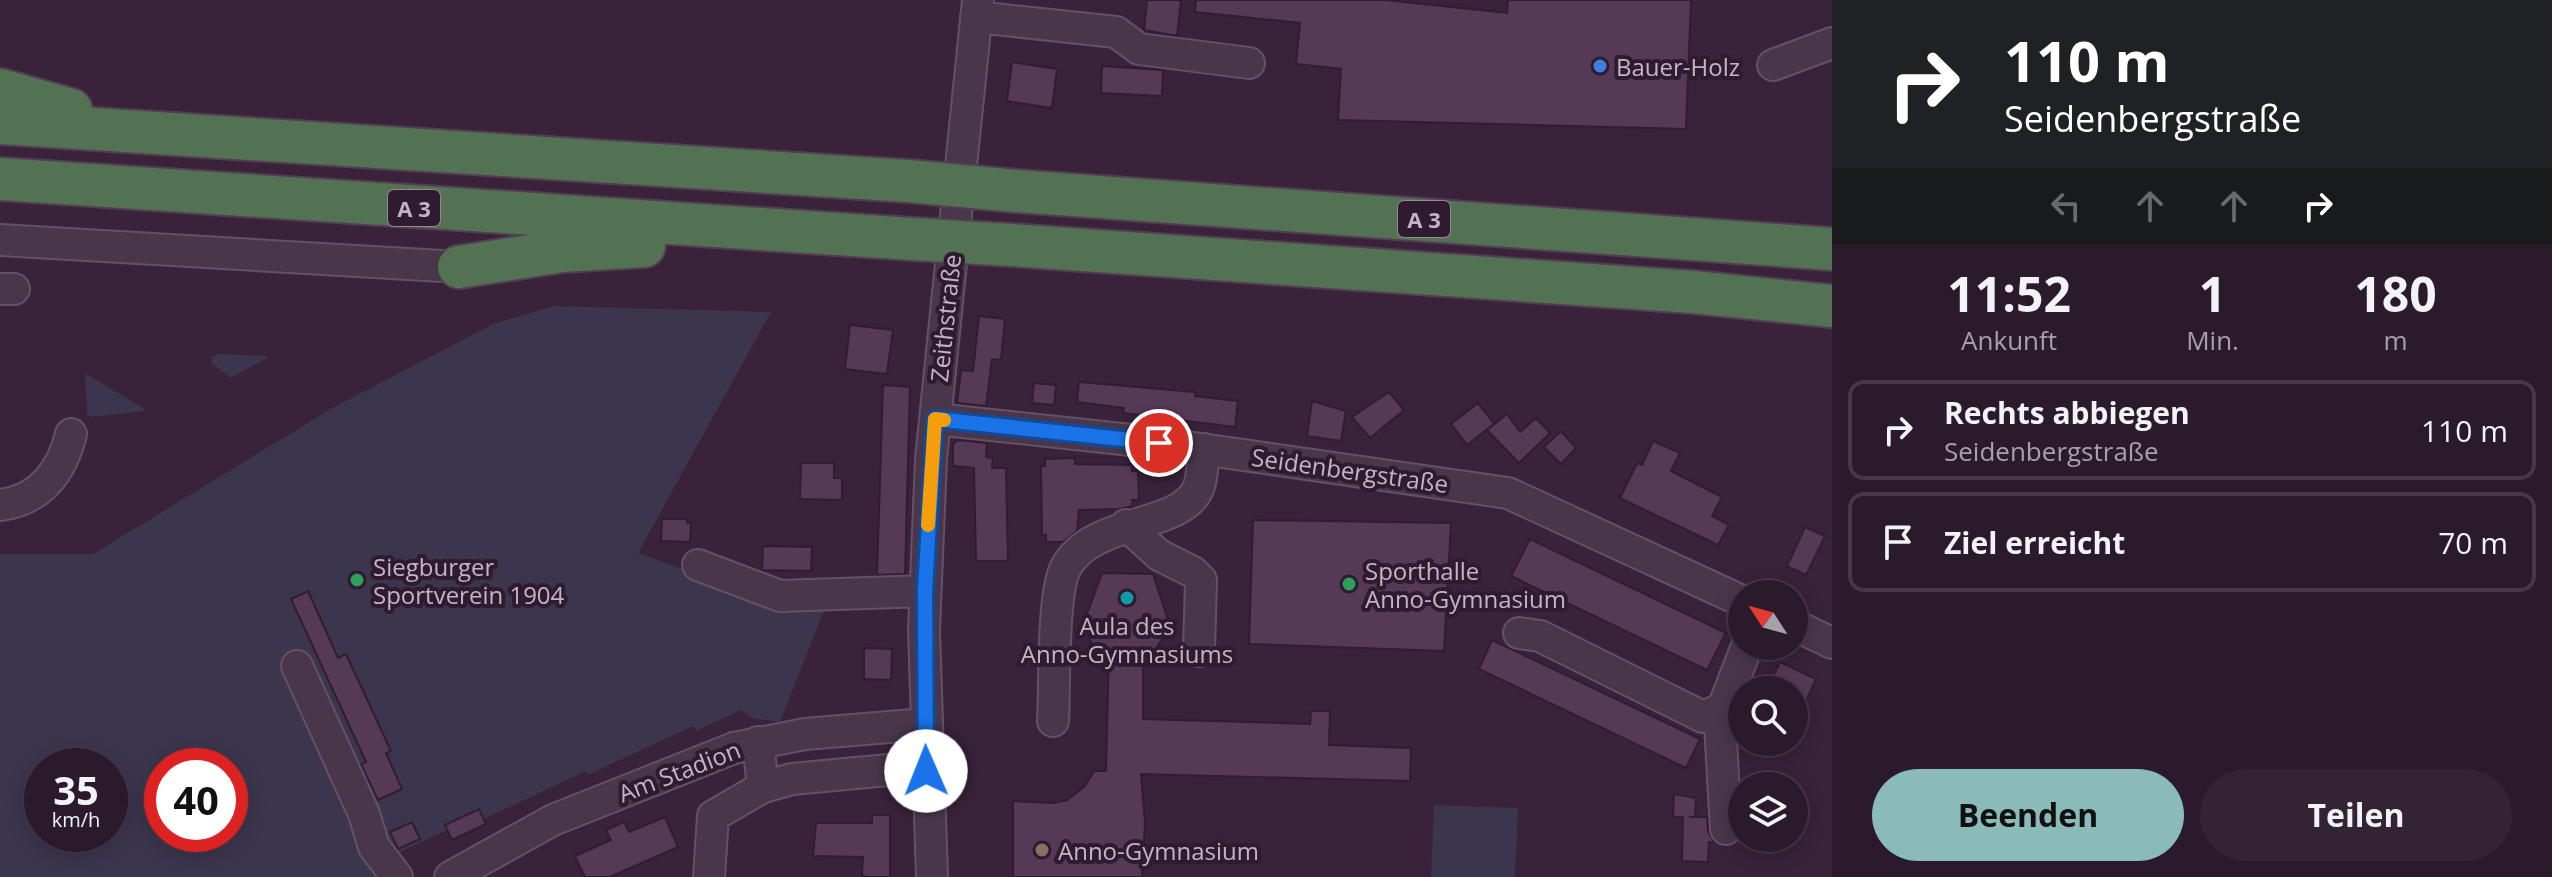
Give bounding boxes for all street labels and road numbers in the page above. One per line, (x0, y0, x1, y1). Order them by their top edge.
road number: A 3 (388, 190, 440, 226)
road number: A 3 (1398, 201, 1450, 237)
street label: Zeithstraße (922, 253, 968, 383)
street label: Seidenbergstraße (1250, 440, 1450, 500)
street label: Am Stadion (613, 733, 745, 809)

